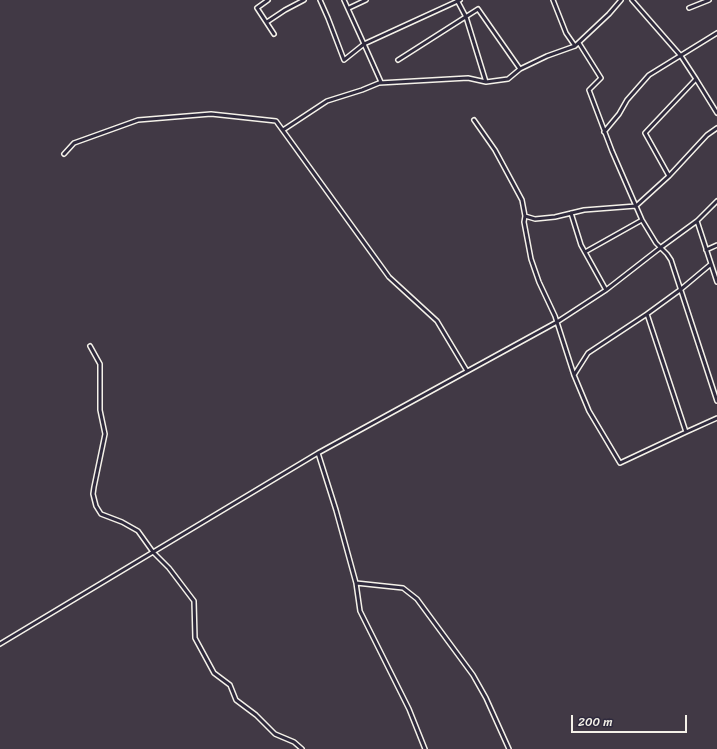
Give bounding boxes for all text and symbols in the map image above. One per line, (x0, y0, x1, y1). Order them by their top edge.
scale bar (573, 707, 689, 733)
text: 200 m (578, 711, 612, 733)

